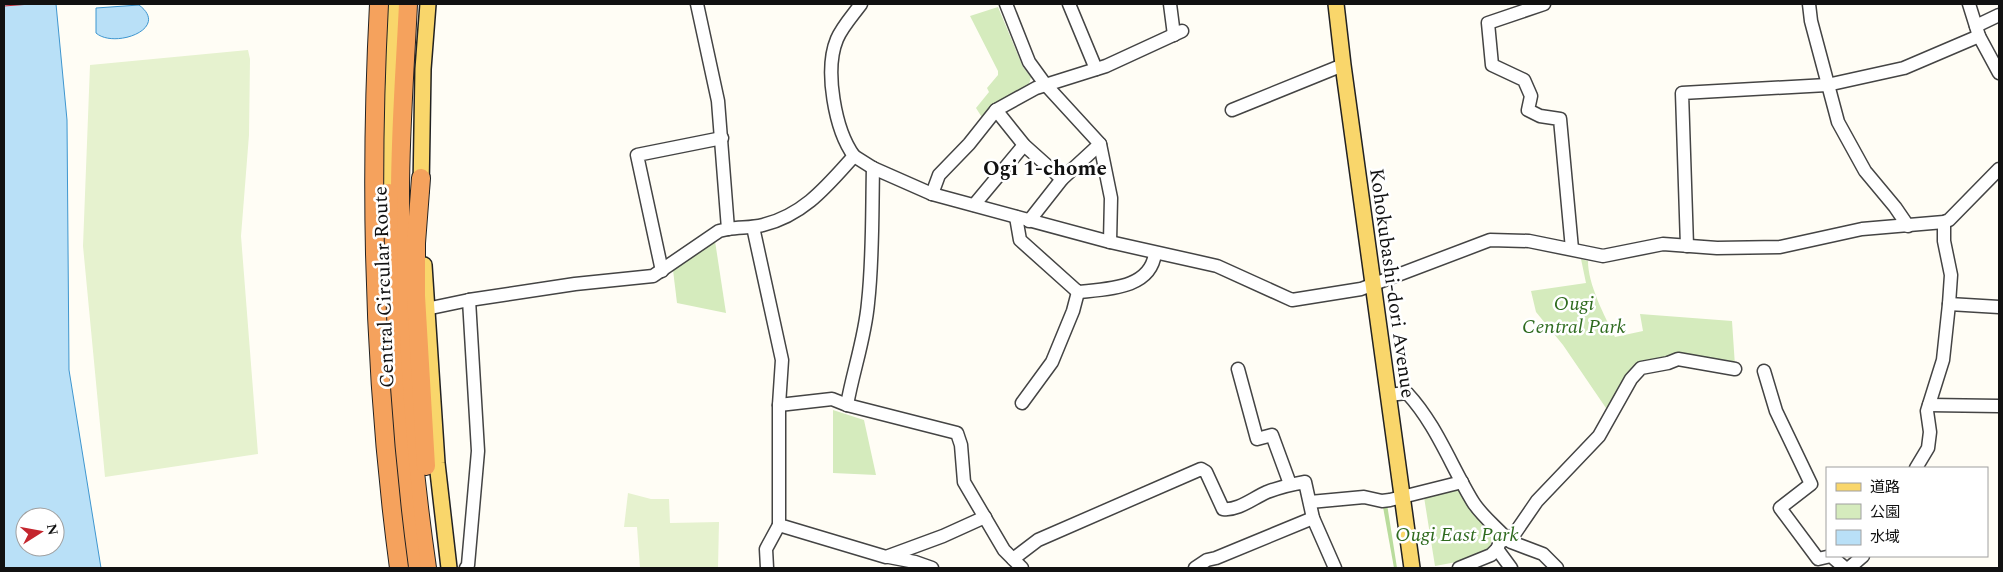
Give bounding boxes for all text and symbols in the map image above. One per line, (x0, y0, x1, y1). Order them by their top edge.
district label: Ogi 1-chome (983, 153, 1107, 185)
street label: Kohokubashi-dori Avenue (1361, 166, 1423, 400)
street label: Central Circular Route (365, 186, 403, 388)
park label: Ougi Central Park (1522, 289, 1627, 342)
legend (1826, 467, 1988, 557)
text: 道路 (1870, 476, 1900, 499)
text: 公園 (1870, 501, 1900, 524)
north arrow (15, 507, 65, 557)
park label: Ougi East Park (1395, 520, 1519, 550)
text: N (41, 522, 64, 537)
text: 水域 (1870, 526, 1900, 549)

